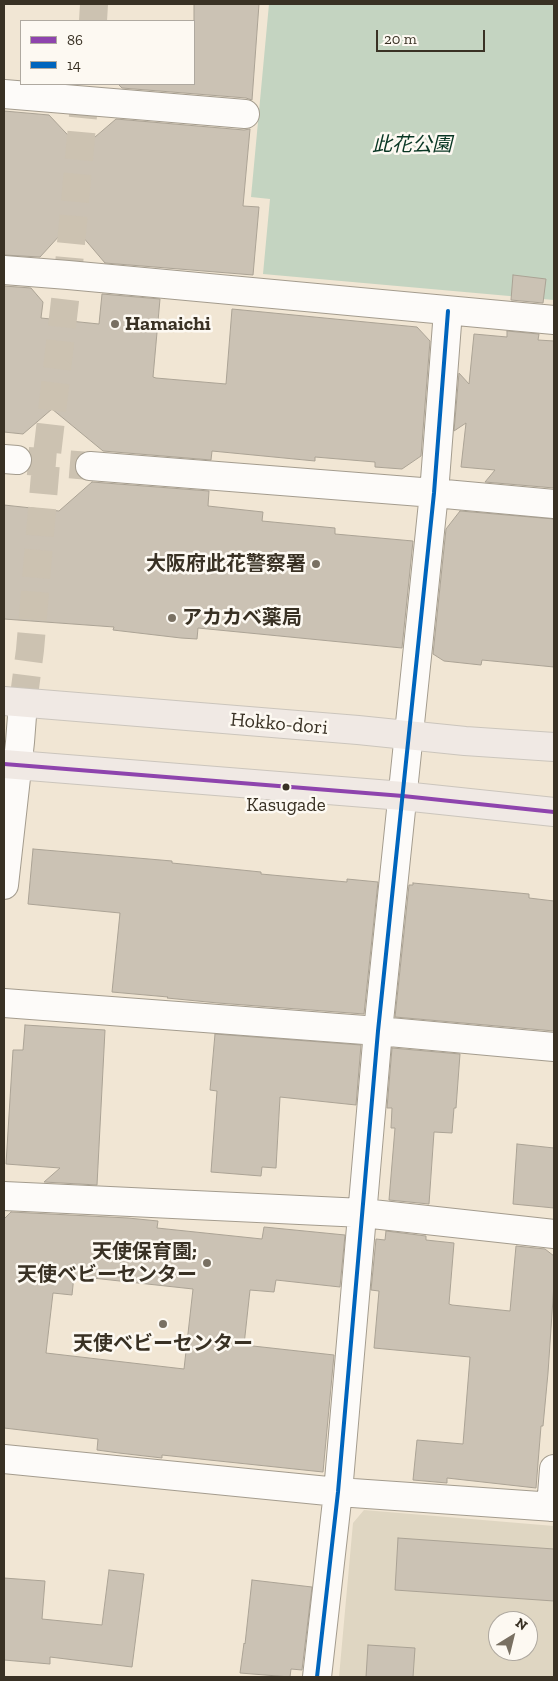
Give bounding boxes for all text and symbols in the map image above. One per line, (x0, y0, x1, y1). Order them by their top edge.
legend (20, 20, 195, 85)
scale bar (378, 20, 487, 52)
text: 20 m (384, 30, 417, 48)
text: 86 (67, 31, 83, 49)
text: 14 (67, 56, 81, 74)
park label: 此花公園 (372, 133, 452, 157)
place label: Hamaichi (125, 312, 211, 336)
marker: Hamaichi (109, 318, 121, 330)
place label: 大阪府此花警察署 (146, 552, 306, 576)
marker: 大阪府此花警察署 (310, 558, 322, 570)
place label: アカカベ薬局 (182, 606, 302, 630)
marker: アカカベ薬局 (166, 612, 178, 624)
street label: Hokko-dori (229, 708, 329, 740)
marker: Kasugade (281, 782, 291, 792)
place label: Kasugade (246, 795, 326, 817)
place label: 天使保育園; 天使ベビーセンター (17, 1240, 197, 1287)
marker: 天使保育園; 天使ベビーセンター (201, 1257, 213, 1269)
marker: 天使ベビーセンター (157, 1318, 169, 1330)
place label: 天使ベビーセンター (73, 1332, 253, 1356)
north arrow (488, 1611, 538, 1661)
text: N (512, 1614, 531, 1634)

